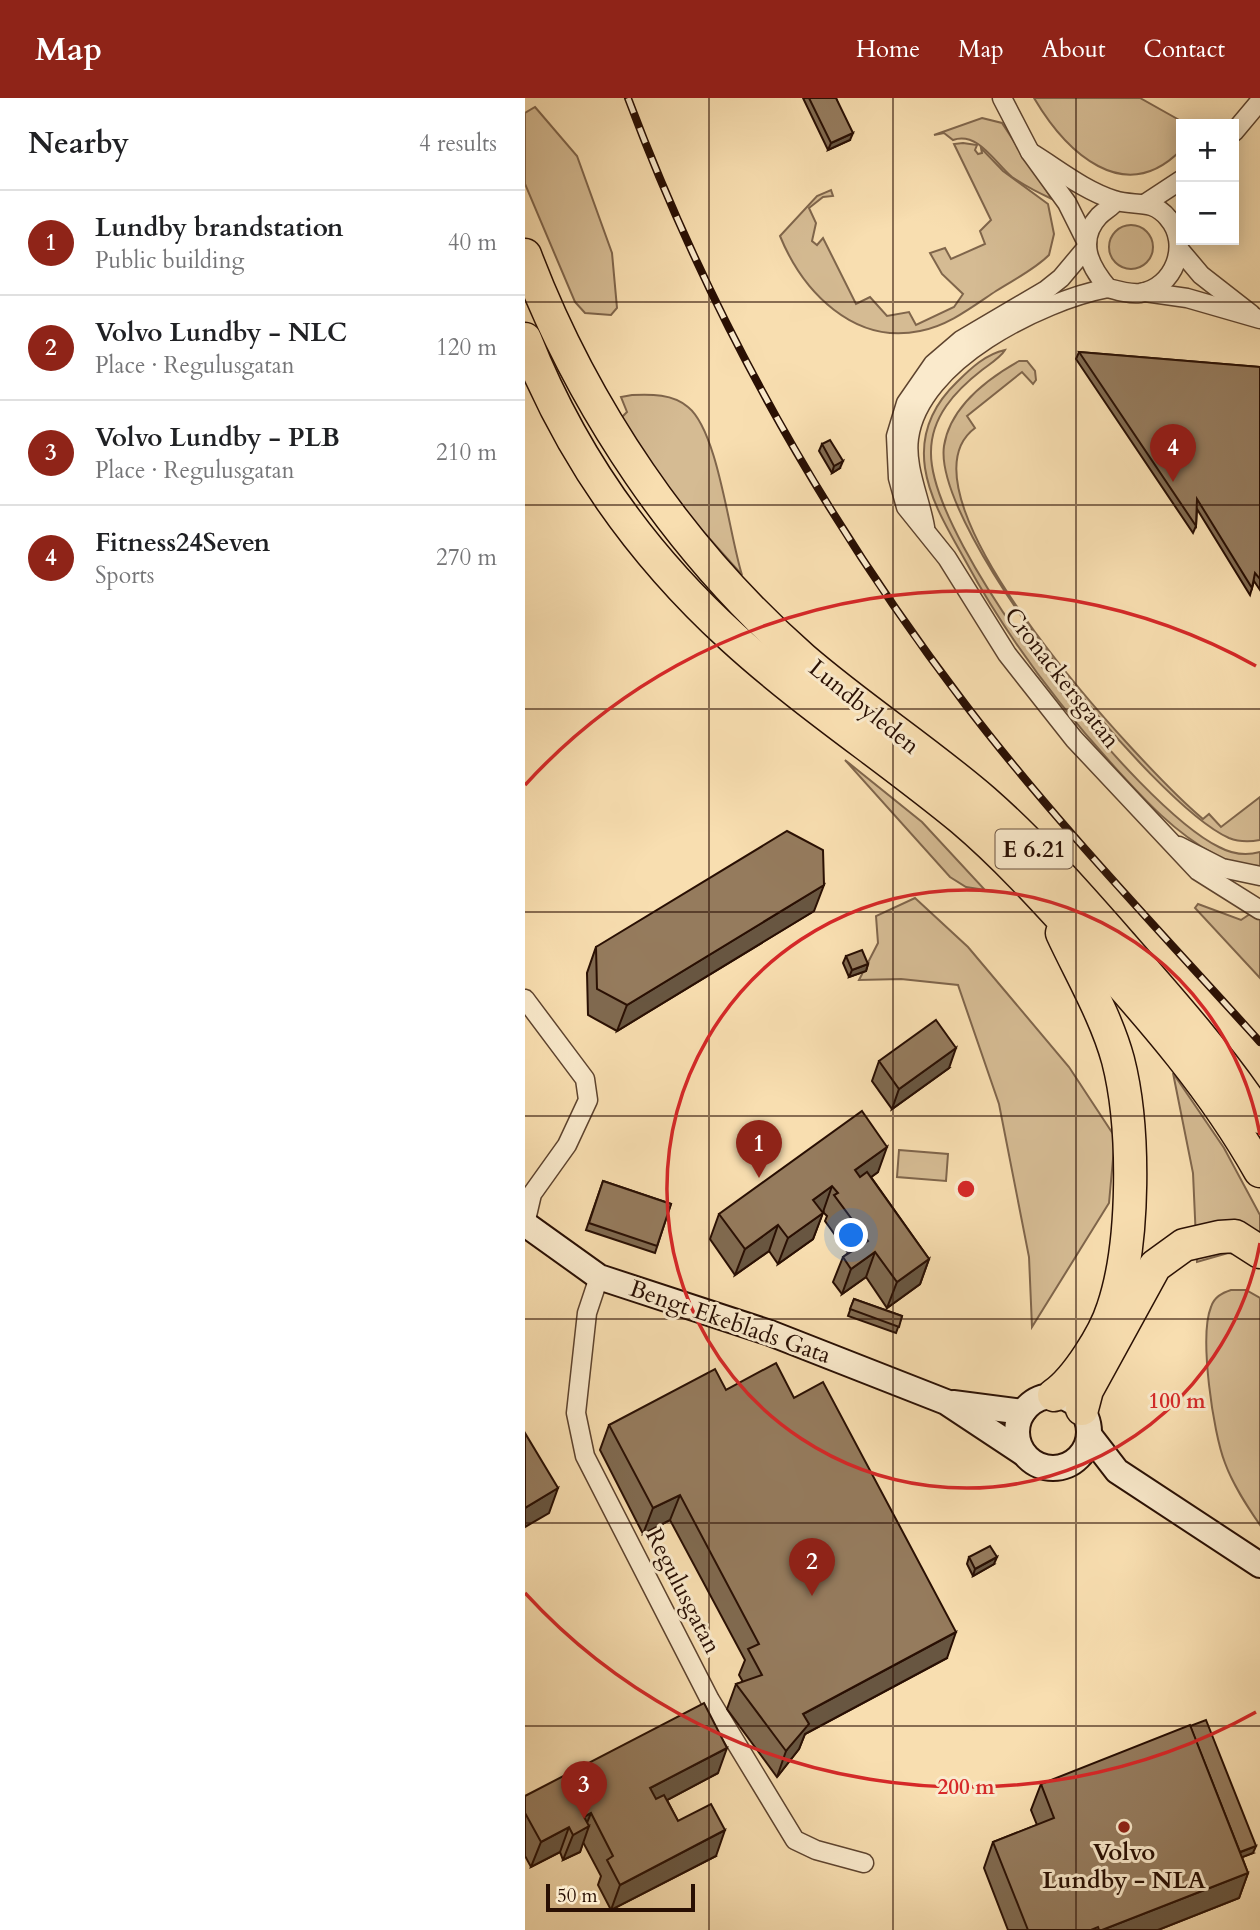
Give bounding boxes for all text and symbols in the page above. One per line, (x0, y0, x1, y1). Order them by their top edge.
text: Map (35, 27, 102, 72)
text: Home (856, 33, 920, 66)
text: Map (958, 33, 1004, 66)
text: About (1042, 33, 1106, 66)
text: Contact (1144, 33, 1225, 66)
map controls (1176, 119, 1239, 245)
button: + (1176, 119, 1239, 182)
text: Nearby (28, 123, 129, 164)
text: 4 results (419, 128, 497, 159)
button: − (1176, 182, 1239, 245)
text: Lundby brandstation (95, 210, 344, 245)
text: 1 (45, 227, 57, 258)
text: 40 m (448, 227, 497, 258)
text: Public building (95, 245, 245, 276)
text: Volvo Lundby - NLC (95, 315, 347, 350)
text: 2 (45, 332, 57, 363)
text: 120 m (436, 332, 497, 363)
text: Place · Regulusgatan (95, 350, 295, 381)
text: Volvo Lundby - PLB (95, 420, 340, 455)
pin: 4 (1150, 424, 1196, 482)
text: 3 (45, 437, 57, 468)
text: 210 m (436, 437, 497, 468)
text: Place · Regulusgatan (95, 455, 295, 486)
text: Fitness24Seven (95, 525, 270, 560)
text: 4 (45, 542, 57, 573)
text: 270 m (436, 542, 497, 573)
text: Sports (95, 560, 155, 591)
street label: Cronackersgatan (996, 600, 1128, 756)
street label: Lundbyleden (802, 652, 927, 762)
road number: E 6.21 (995, 830, 1073, 869)
pin: 1 (736, 1120, 782, 1178)
centre of rings (954, 1177, 978, 1201)
your location (834, 1218, 868, 1252)
street label: Bengt Ekeblads Gata (625, 1272, 836, 1372)
text: 100 m (1148, 1387, 1206, 1416)
street label: Regulusgatan (637, 1523, 729, 1660)
pin: 2 (789, 1538, 835, 1596)
pin: 3 (561, 1761, 607, 1819)
text: 200 m (937, 1773, 995, 1802)
marker: Volvo Lundby - NLA (1116, 1819, 1132, 1835)
place label: Volvo Lundby - NLA (1042, 1836, 1206, 1897)
scale bar (546, 1881, 695, 1913)
text: 50 m (557, 1883, 598, 1909)

